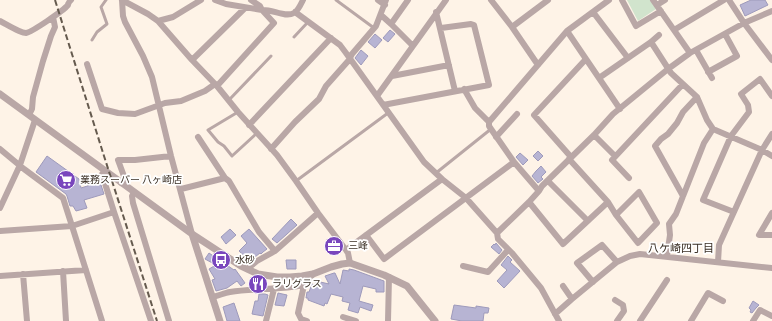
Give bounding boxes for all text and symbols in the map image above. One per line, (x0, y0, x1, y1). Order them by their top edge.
supermarket icon: 業務スーパー 八ヶ崎店 (55, 169, 77, 191)
place label: 業務スーパー 八ヶ崎店 (80, 174, 182, 186)
office icon: 三峰 (323, 235, 345, 257)
place label: 三峰 (348, 240, 368, 252)
district label: 八ケ崎四丁目 (648, 242, 714, 255)
bus stop icon: 水砂 (210, 249, 232, 271)
place label: 水砂 (235, 254, 255, 266)
restaurant icon: ラリグラス (247, 273, 269, 295)
place label: ラリグラス (272, 278, 322, 290)

